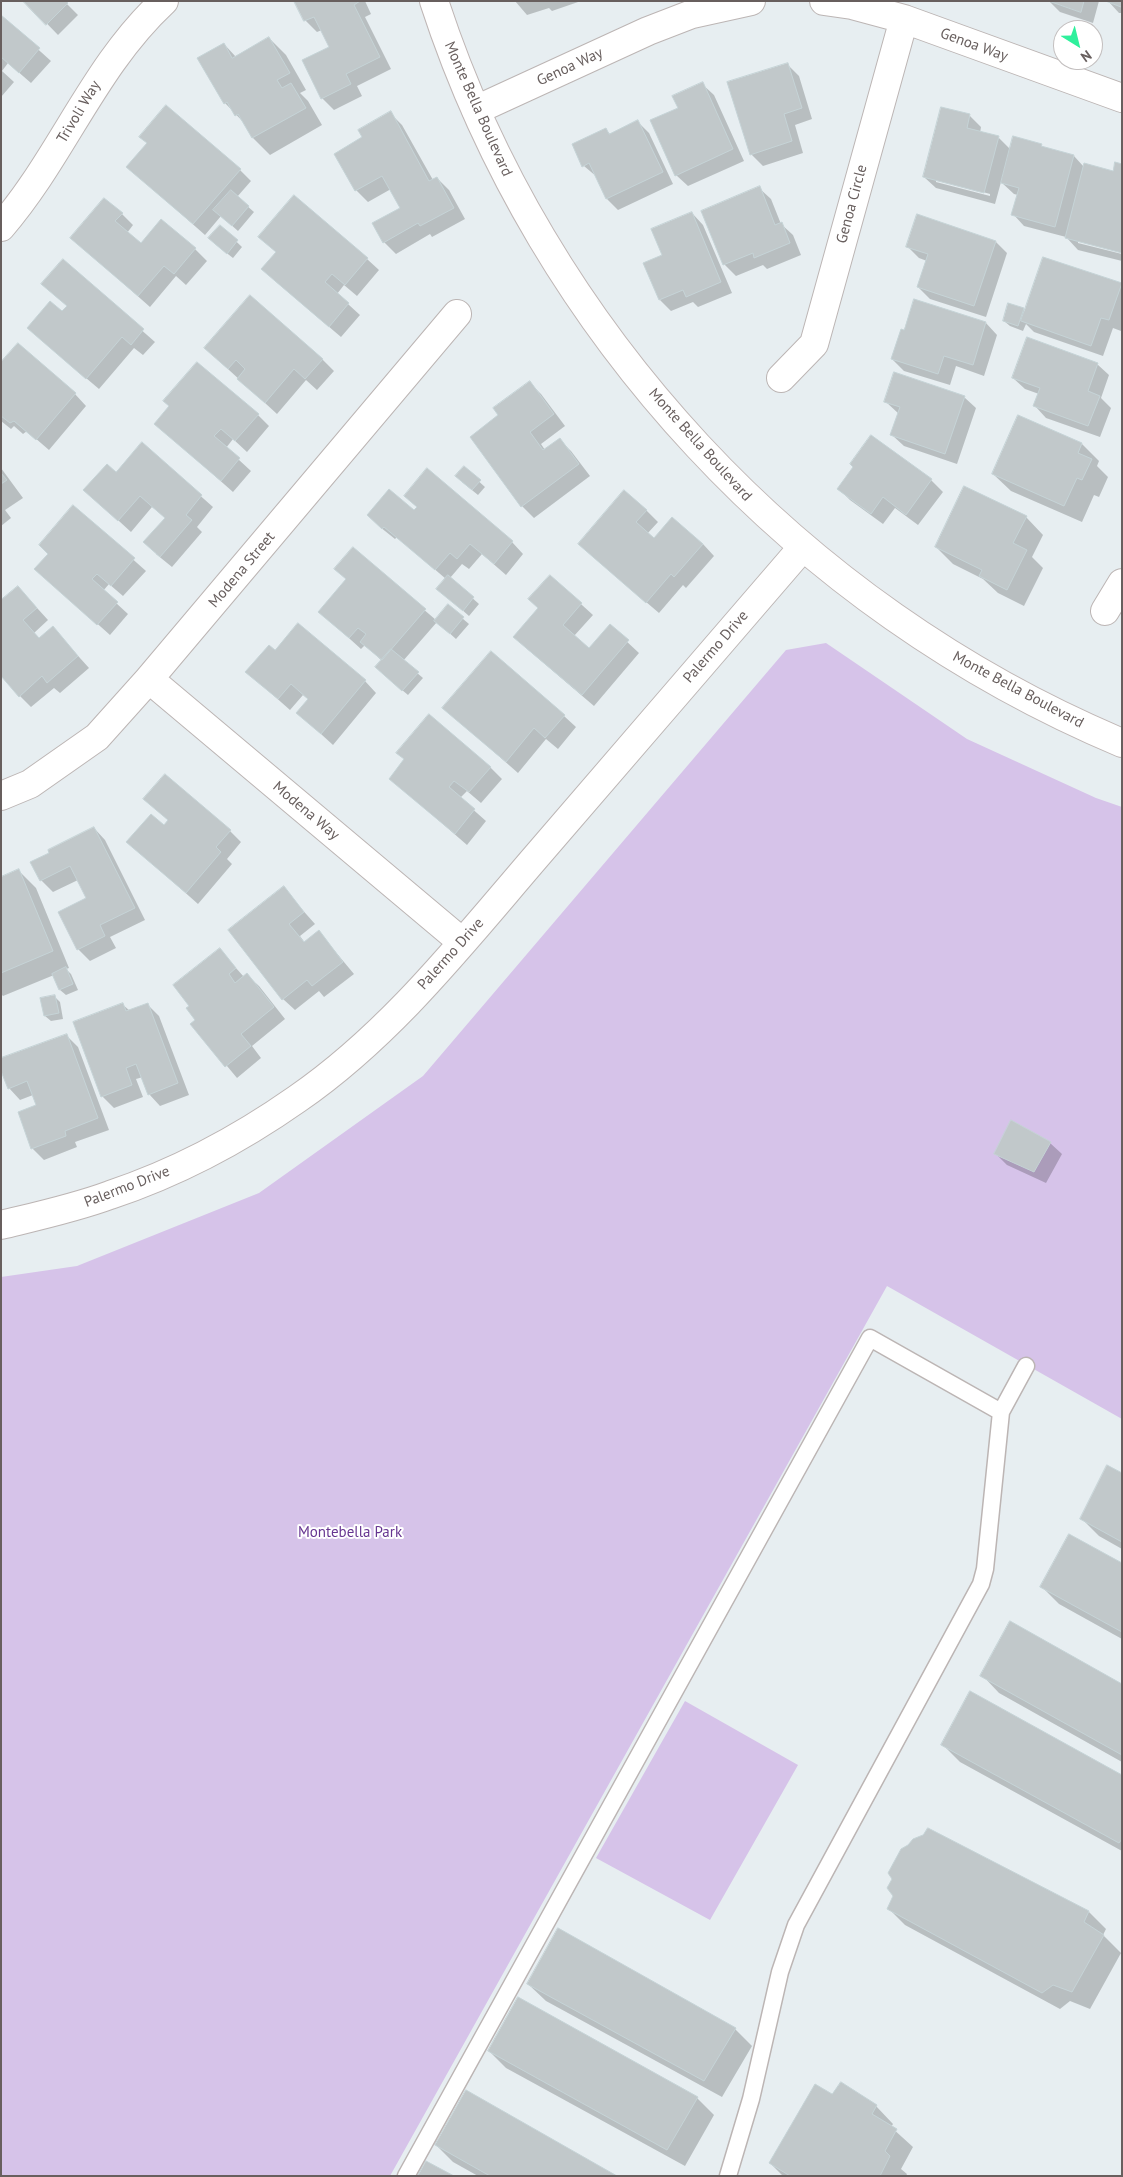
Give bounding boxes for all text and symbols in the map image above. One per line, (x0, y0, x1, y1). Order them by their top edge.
north arrow (1053, 20, 1103, 70)
street label: Genoa Way (938, 24, 1010, 66)
street label: Monte Bella Boulevard (440, 39, 516, 179)
street label: Genoa Way (534, 44, 606, 90)
text: N (1077, 46, 1095, 66)
street label: Trivoli Way (53, 78, 105, 146)
street label: Genoa Circle (833, 163, 871, 245)
street label: Monte Bella Boulevard (645, 385, 755, 505)
street label: Modena Street (205, 528, 279, 612)
street label: Palermo Drive (680, 607, 752, 687)
street label: Monte Bella Boulevard (949, 648, 1087, 732)
street label: Modena Way (269, 778, 343, 844)
street label: Palermo Drive (414, 914, 488, 994)
street label: Palermo Drive (82, 1162, 172, 1212)
park label: Montebella Park (298, 1524, 402, 1542)

